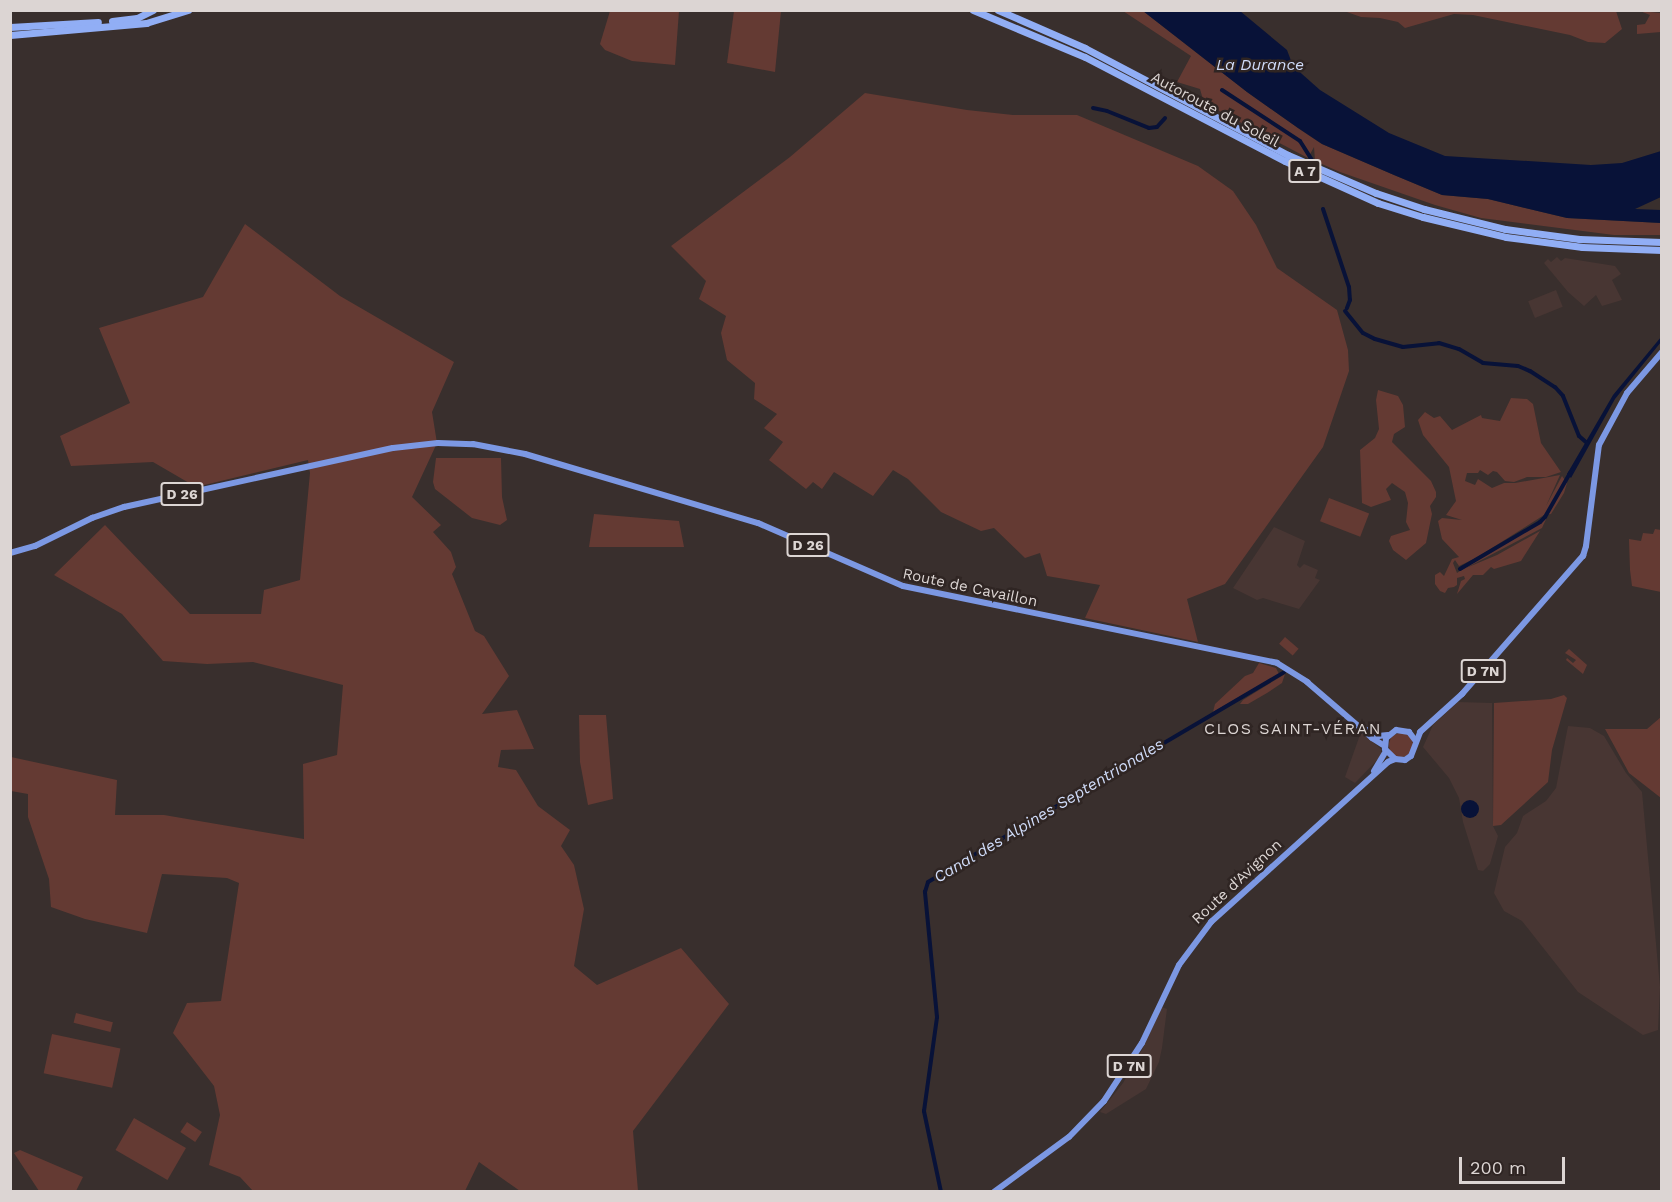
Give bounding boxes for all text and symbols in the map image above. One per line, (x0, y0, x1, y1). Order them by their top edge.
water label: La Durance (1216, 55, 1304, 75)
street label: Autoroute du Soleil (1148, 69, 1282, 151)
road number: A 7 (1287, 160, 1323, 182)
road number: D 26 (160, 483, 204, 505)
road number: D 26 (786, 534, 830, 556)
street label: Route de Cavaillon (901, 565, 1039, 611)
road number: D 7N (1460, 660, 1506, 682)
district label: CLOS SAINT-VÉRAN (1204, 719, 1382, 739)
water label: Canal des Alpines Septentrionales (930, 734, 1168, 888)
street label: Route d'Avignon (1188, 836, 1286, 928)
road number: D 7N (1106, 1055, 1152, 1077)
scale bar (1462, 1145, 1568, 1183)
text: 200 m (1470, 1157, 1526, 1178)

